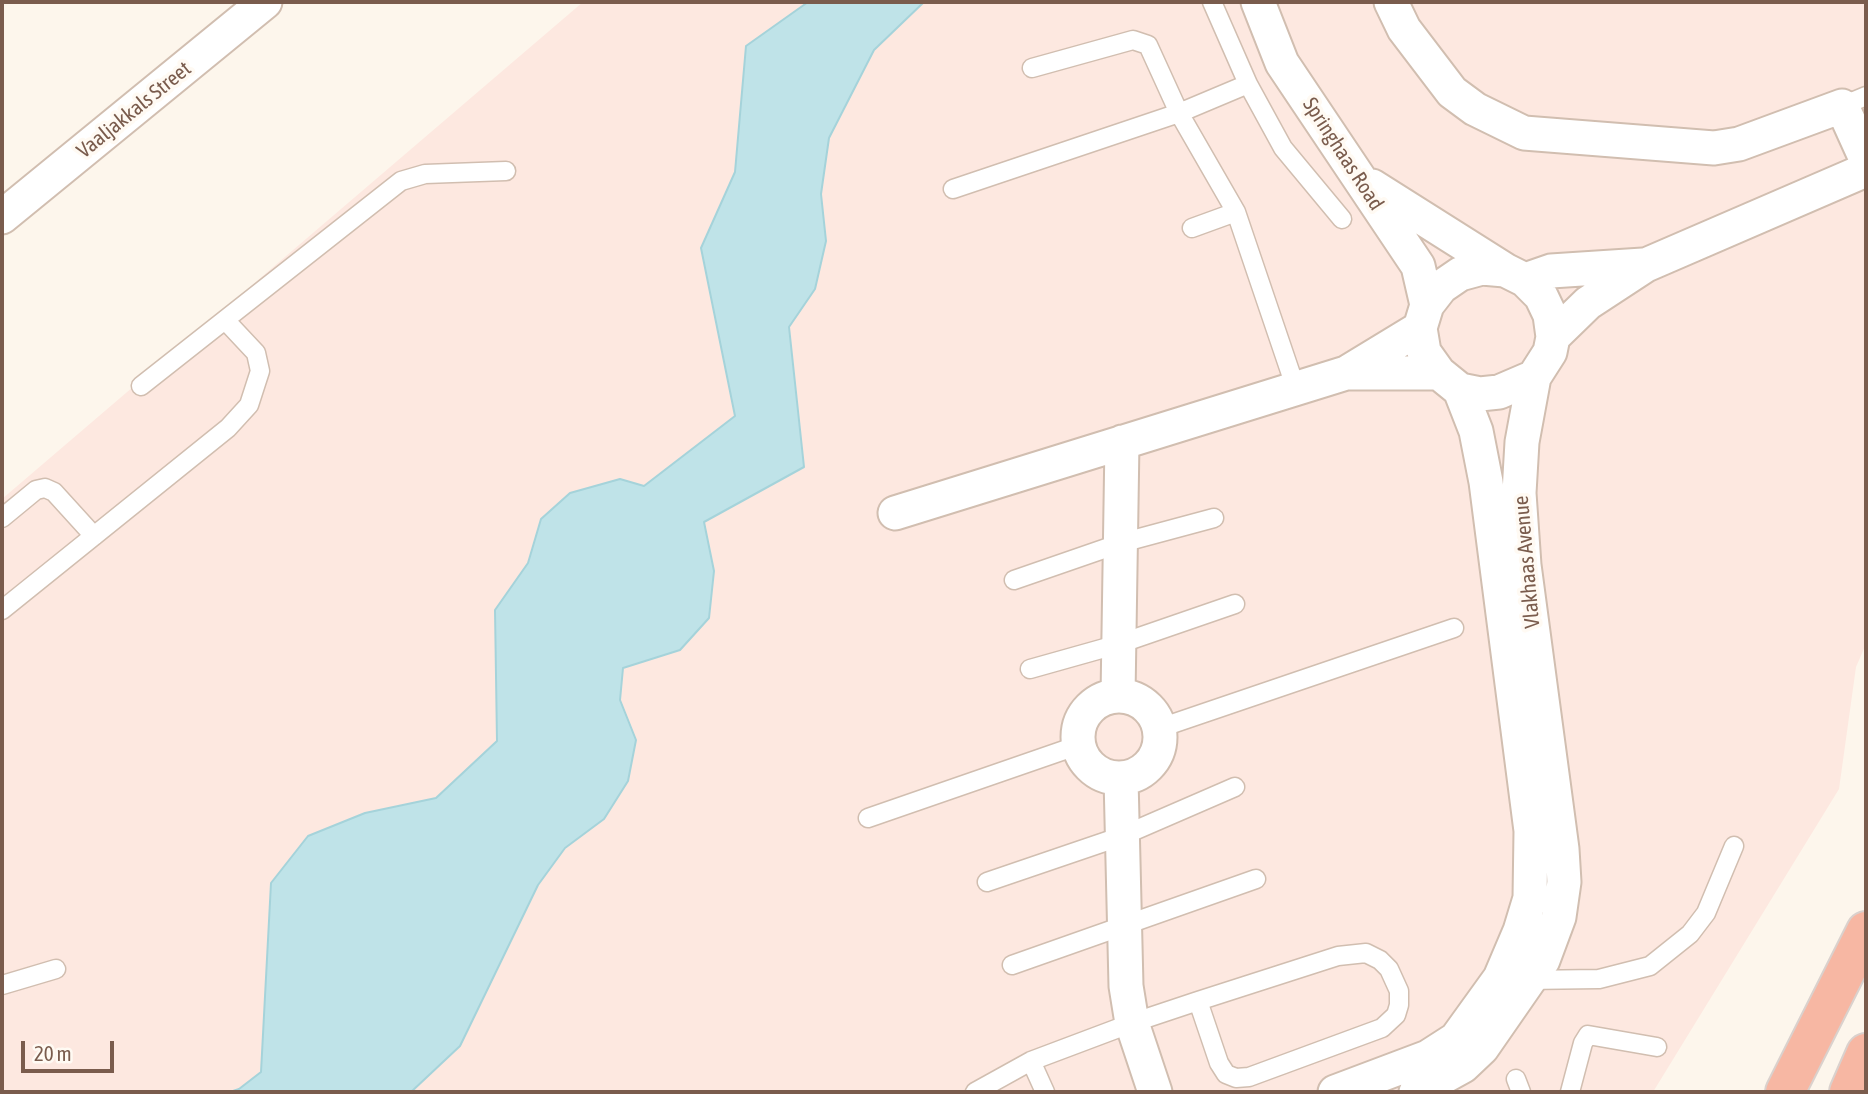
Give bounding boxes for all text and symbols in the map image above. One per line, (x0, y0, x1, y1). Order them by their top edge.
street label: Vaaljakkals Street (72, 56, 196, 164)
street label: Springhaas Road (1297, 93, 1389, 215)
street label: Vlakhaas Avenue (1509, 495, 1545, 629)
scale bar (24, 1028, 117, 1072)
text: 20 m (34, 1041, 72, 1065)

